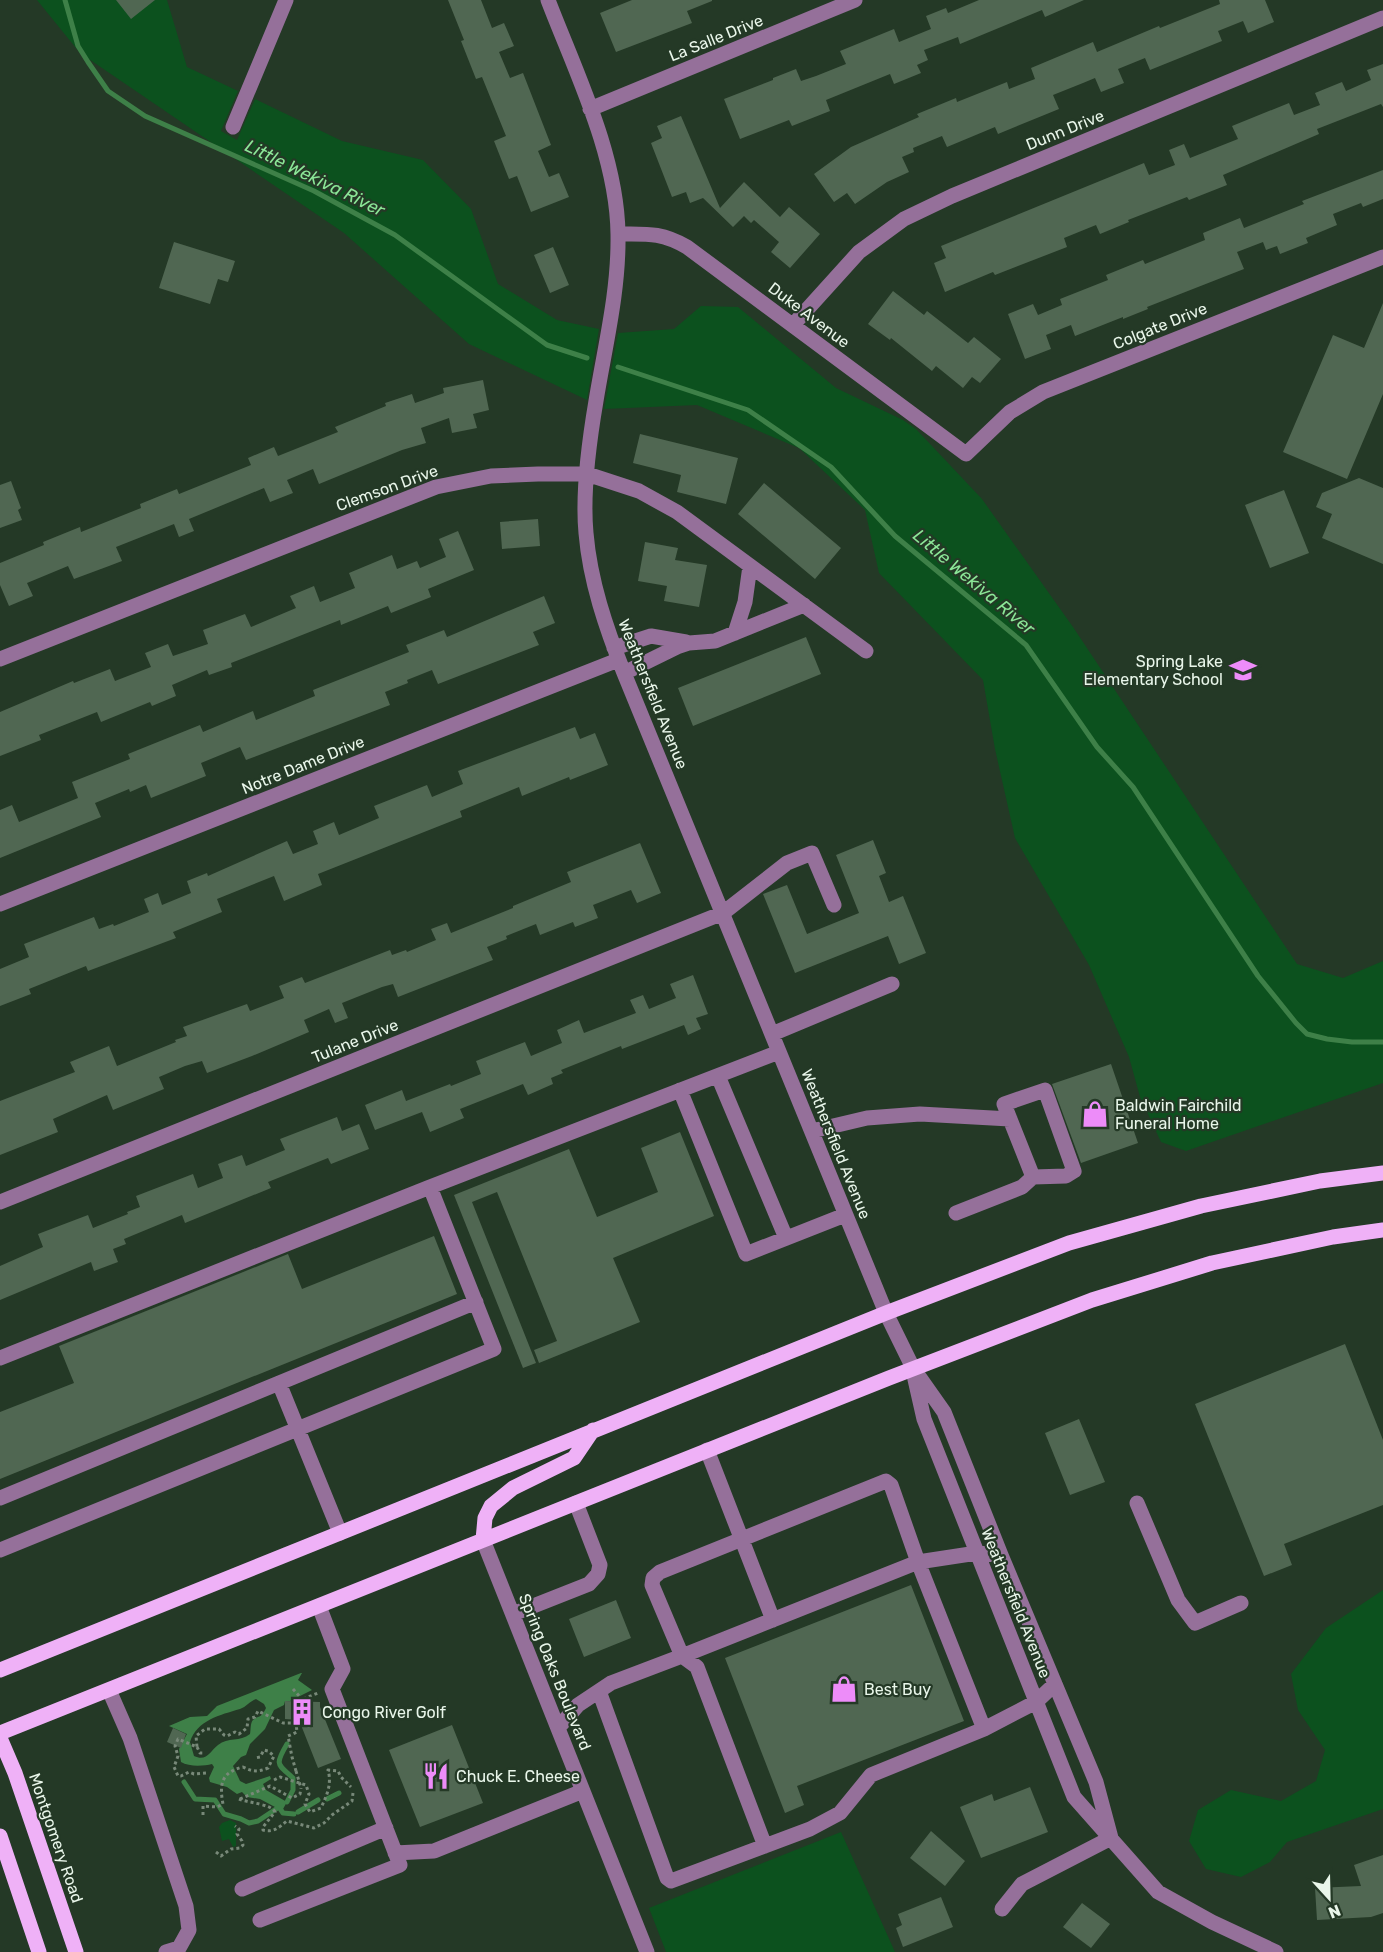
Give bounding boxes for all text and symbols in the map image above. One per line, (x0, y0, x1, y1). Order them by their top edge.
street label: La Salle Drive (666, 11, 766, 65)
street label: Dunn Drive (1023, 106, 1107, 154)
water label: Little Wekiva River (242, 135, 389, 222)
street label: Duke Avenue (765, 278, 853, 352)
street label: Colgate Drive (1110, 299, 1210, 353)
street label: Clemson Drive (333, 461, 441, 515)
water label: Little Wekiva River (909, 525, 1040, 640)
street label: Weathersfield Avenue (614, 616, 692, 772)
place label: Spring Lake Elementary School (1083, 652, 1223, 689)
school or university icon: Spring Lake Elementary School (1228, 655, 1258, 685)
street label: Notre Dame Drive (239, 732, 367, 798)
street label: Tulane Drive (309, 1015, 401, 1067)
street label: Weathersfield Avenue (797, 1066, 875, 1222)
place label: Baldwin Fairchild Funeral Home (1115, 1096, 1242, 1133)
shop icon: Baldwin Fairchild Funeral Home (1080, 1099, 1110, 1129)
street label: Weathersfield Avenue (977, 1525, 1055, 1681)
street label: Spring Oaks Boulevard (515, 1591, 595, 1753)
shop icon: Best Buy (829, 1674, 859, 1704)
place label: Best Buy (864, 1680, 931, 1699)
building icon: Congo River Golf (287, 1697, 317, 1727)
place label: Congo River Golf (322, 1703, 447, 1722)
restaurant icon: Chuck E. Cheese (421, 1761, 451, 1791)
place label: Chuck E. Cheese (456, 1767, 580, 1786)
street label: Montgomery Road (25, 1771, 87, 1905)
north arrow (1299, 1868, 1359, 1928)
text: N (1326, 1900, 1343, 1922)

